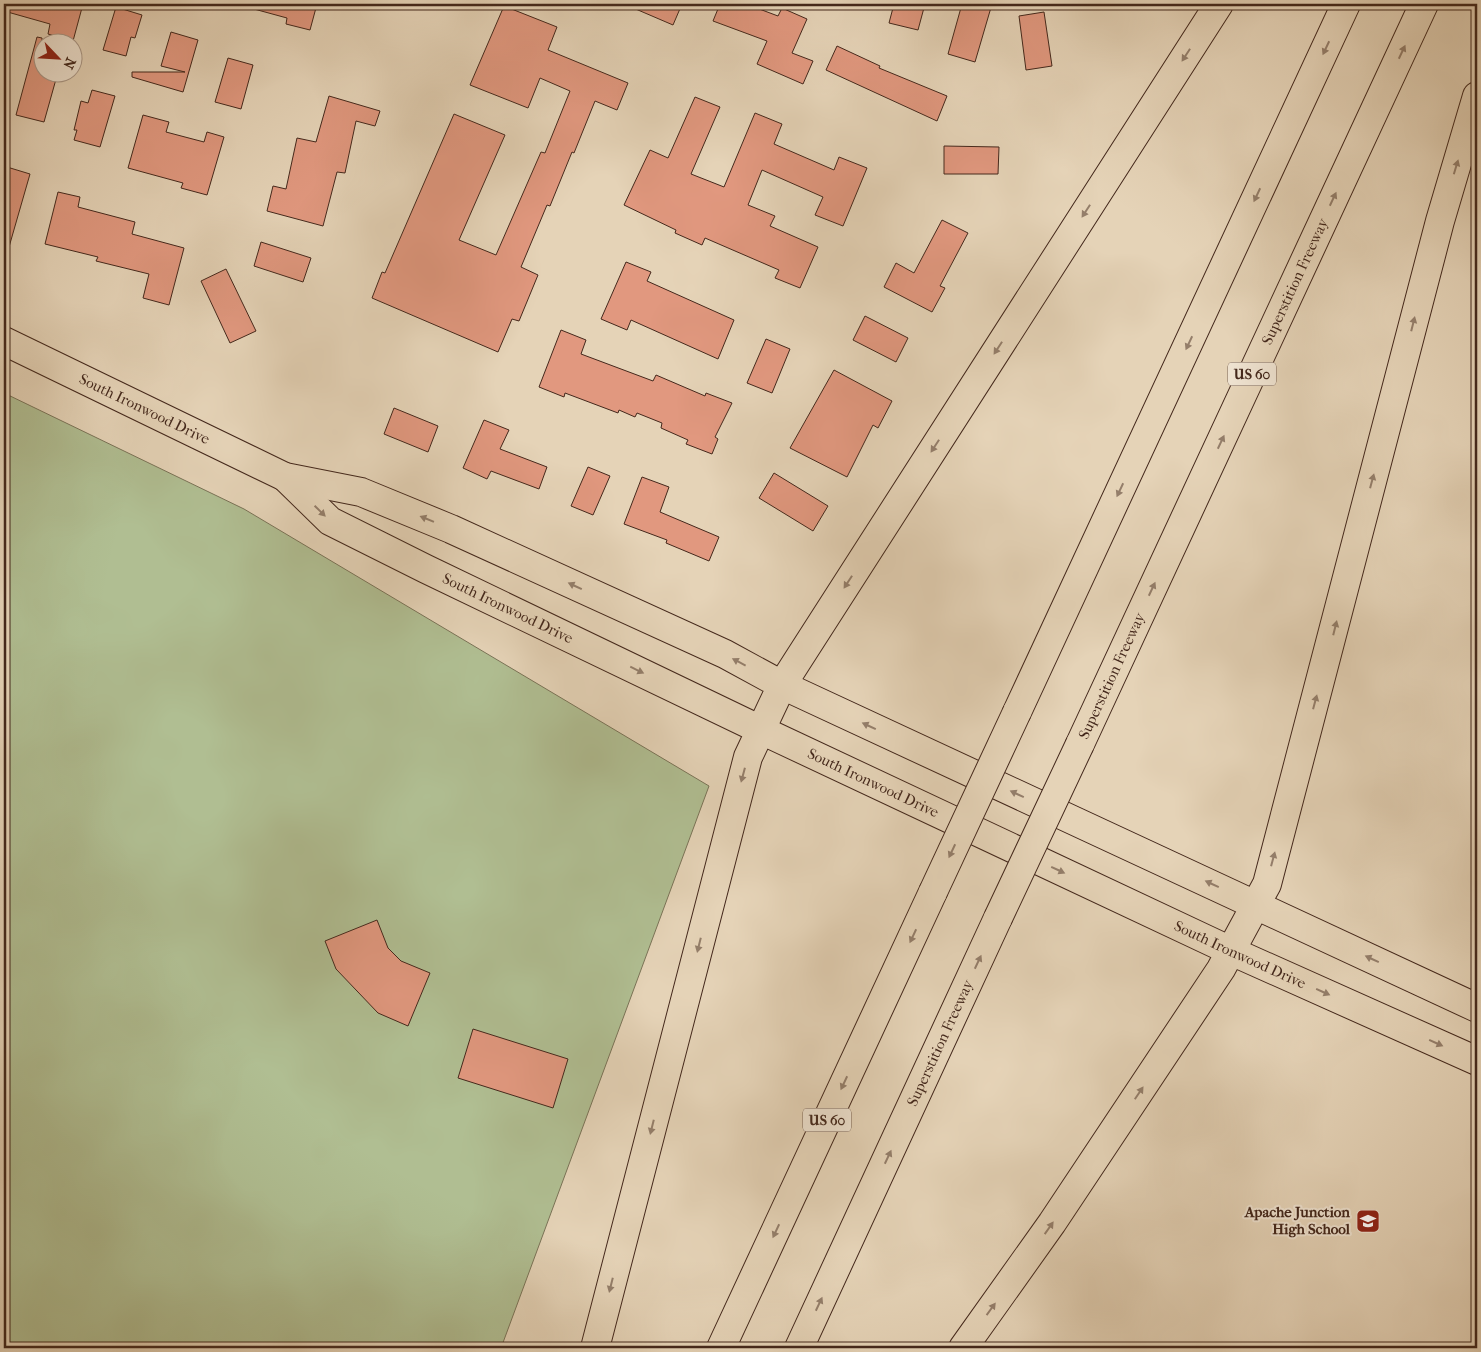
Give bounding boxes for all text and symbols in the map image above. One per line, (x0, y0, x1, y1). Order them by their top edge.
north arrow (32, 32, 82, 82)
one-way arrow (1321, 41, 1329, 55)
one-way arrow (1398, 45, 1406, 59)
one-way arrow (1181, 48, 1191, 62)
text: N (59, 55, 79, 72)
one-way arrow (1452, 160, 1460, 175)
one-way arrow (1253, 188, 1261, 202)
one-way arrow (1330, 192, 1338, 206)
one-way arrow (1081, 204, 1090, 217)
street label: Superstition Freeway (1258, 215, 1333, 348)
one-way arrow (1409, 317, 1417, 332)
one-way arrow (1184, 336, 1192, 350)
one-way arrow (994, 341, 1003, 354)
road number: US 60 (1228, 362, 1276, 386)
street label: South Ironwood Drive (76, 370, 213, 448)
one-way arrow (1216, 434, 1225, 449)
one-way arrow (931, 439, 940, 452)
one-way arrow (1369, 474, 1377, 489)
one-way arrow (1116, 483, 1124, 497)
one-way arrow (314, 505, 326, 517)
one-way arrow (420, 515, 434, 523)
street label: South Ironwood Drive (439, 569, 577, 648)
one-way arrow (843, 576, 852, 589)
one-way arrow (568, 582, 582, 590)
one-way arrow (1148, 582, 1156, 596)
street label: Superstition Freeway (1075, 609, 1149, 742)
one-way arrow (1331, 621, 1339, 636)
one-way arrow (732, 658, 747, 666)
one-way arrow (630, 666, 644, 674)
one-way arrow (1311, 695, 1319, 710)
one-way arrow (862, 721, 876, 729)
street label: South Ironwood Drive (805, 744, 942, 822)
one-way arrow (739, 767, 747, 782)
one-way arrow (1010, 789, 1024, 797)
one-way arrow (948, 844, 956, 859)
one-way arrow (1270, 852, 1278, 867)
one-way arrow (1051, 866, 1065, 874)
one-way arrow (1205, 880, 1219, 888)
street label: South Ironwood Drive (1171, 917, 1309, 993)
one-way arrow (908, 929, 916, 943)
one-way arrow (695, 938, 703, 953)
one-way arrow (975, 955, 983, 969)
one-way arrow (1365, 955, 1379, 963)
street label: Superstition Freeway (903, 976, 978, 1109)
one-way arrow (1316, 989, 1330, 997)
one-way arrow (1429, 1039, 1443, 1047)
one-way arrow (840, 1076, 848, 1090)
one-way arrow (1134, 1086, 1144, 1099)
road number: US 60 (803, 1108, 851, 1132)
one-way arrow (648, 1120, 656, 1135)
one-way arrow (884, 1150, 892, 1164)
place label: Apache Junction High School (1244, 1203, 1351, 1238)
school or university icon: Apache Junction High School (1355, 1208, 1381, 1234)
one-way arrow (1044, 1221, 1054, 1235)
one-way arrow (771, 1224, 779, 1238)
one-way arrow (607, 1277, 615, 1292)
one-way arrow (816, 1297, 824, 1311)
one-way arrow (986, 1302, 996, 1315)

